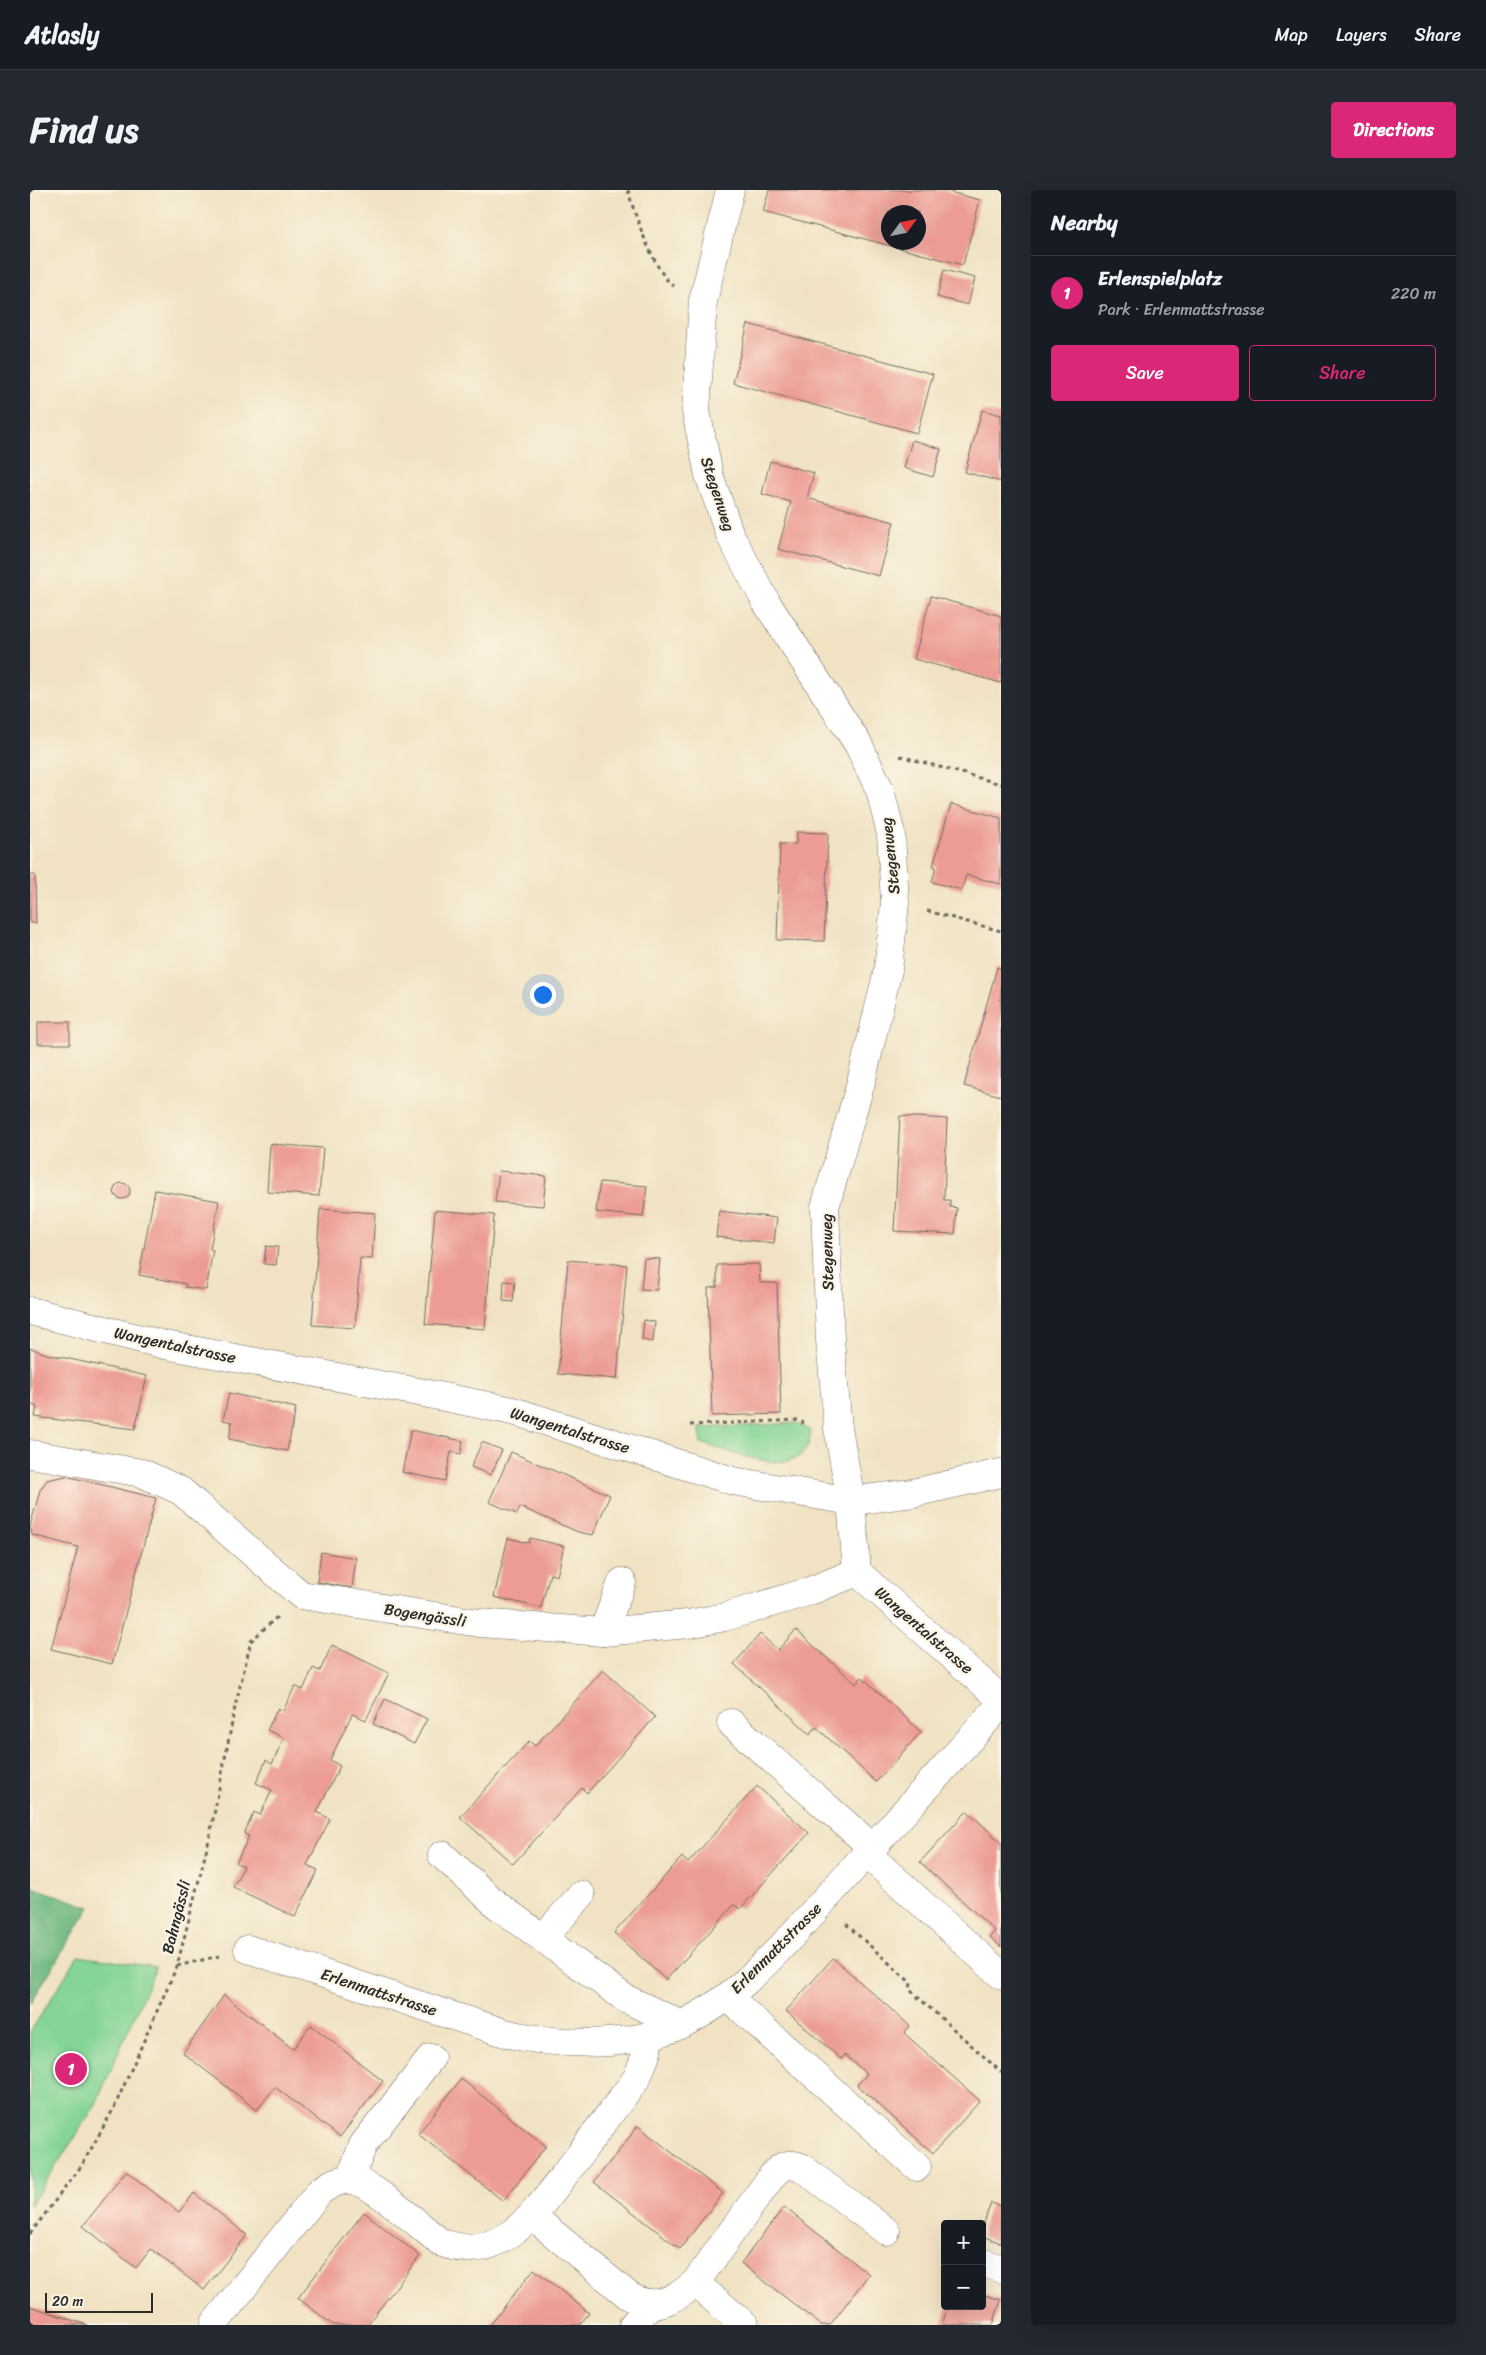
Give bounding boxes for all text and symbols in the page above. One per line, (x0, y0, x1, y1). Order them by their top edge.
text: Atlasly (25, 14, 99, 56)
text: Map (1275, 19, 1308, 51)
text: Layers (1336, 19, 1387, 51)
text: Share (1415, 19, 1461, 51)
text: Find us (30, 99, 138, 161)
button: Directions (1331, 102, 1456, 158)
text: Nearby (1051, 204, 1117, 242)
north arrow (881, 205, 926, 250)
text: Erlenspielplatz (1098, 262, 1222, 295)
text: 1 (1064, 279, 1070, 308)
text: 220 m (1391, 279, 1436, 308)
text: Park · Erlenmattstrasse (1098, 295, 1264, 324)
button: Save (1051, 345, 1239, 401)
button: Share (1249, 345, 1436, 401)
street label: Stegenweg (692, 453, 744, 535)
street label: Stegenweg (872, 816, 908, 896)
your location (530, 982, 556, 1008)
street label: Stegenweg (812, 1213, 842, 1291)
street label: Wangentalstrasse (111, 1318, 239, 1372)
street label: Wangentalstrasse (507, 1398, 633, 1462)
street label: Wangentalstrasse (868, 1578, 980, 1682)
street label: Bogengässli (382, 1594, 469, 1636)
street label: Bahngässli (153, 1877, 199, 1957)
street label: Erlenmattstrasse (723, 1895, 829, 2001)
street label: Erlenmattstrasse (317, 1960, 441, 2024)
pin: 1 (55, 2050, 87, 2088)
map controls (941, 2220, 986, 2310)
button: + (941, 2220, 986, 2265)
button: − (941, 2265, 986, 2310)
text: 20 m (52, 2289, 83, 2314)
scale bar (45, 2290, 152, 2313)

